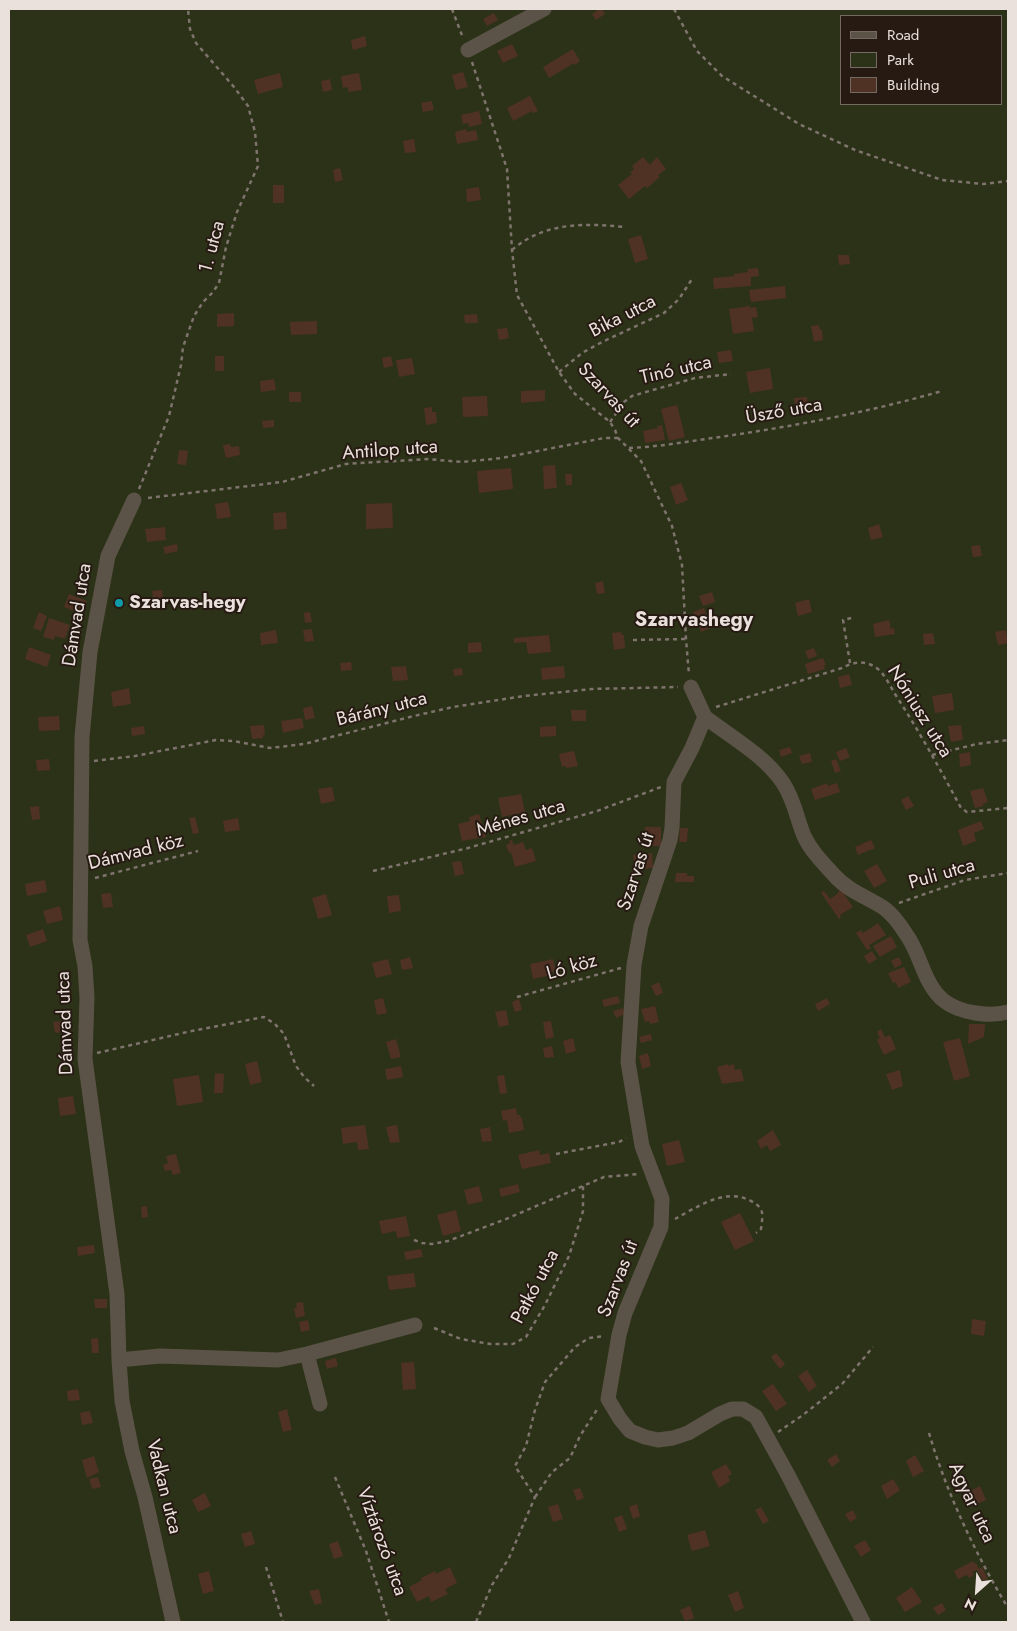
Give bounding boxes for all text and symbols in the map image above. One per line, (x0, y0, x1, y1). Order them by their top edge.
legend (840, 15, 1002, 105)
text: Road (887, 24, 919, 46)
text: Park (887, 49, 914, 71)
text: Building (887, 74, 939, 96)
street label: 1. utca (195, 219, 231, 275)
street label: Bika utca (586, 291, 660, 343)
street label: Tinó utca (638, 352, 714, 390)
street label: Szarvas út (572, 359, 644, 433)
street label: Üsző utca (744, 394, 824, 430)
street label: Antilop utca (341, 436, 439, 466)
street label: Dámvad utca (59, 562, 97, 668)
place label: Szarvas-hegy (129, 592, 246, 614)
marker: Szarvas-hegy (113, 597, 125, 609)
district label: Szarvashegy (635, 609, 753, 633)
street label: Nóniusz utca (882, 662, 956, 762)
street label: Bárány utca (334, 688, 430, 732)
street label: Ménes utca (474, 795, 568, 843)
street label: Dámvad köz (86, 830, 186, 876)
street label: Szarvas út (614, 830, 660, 914)
street label: Puli utca (906, 855, 978, 895)
street label: Ló köz (544, 950, 600, 986)
street label: Dámvad utca (53, 971, 79, 1075)
street label: Szarvas út (594, 1237, 644, 1321)
street label: Patkó utca (507, 1246, 565, 1328)
street label: Vadkan utca (140, 1437, 186, 1537)
street label: Agyar utca (943, 1459, 999, 1547)
street label: Víztározó utca (351, 1485, 411, 1599)
north arrow (952, 1566, 1002, 1616)
text: N (961, 1593, 980, 1616)

